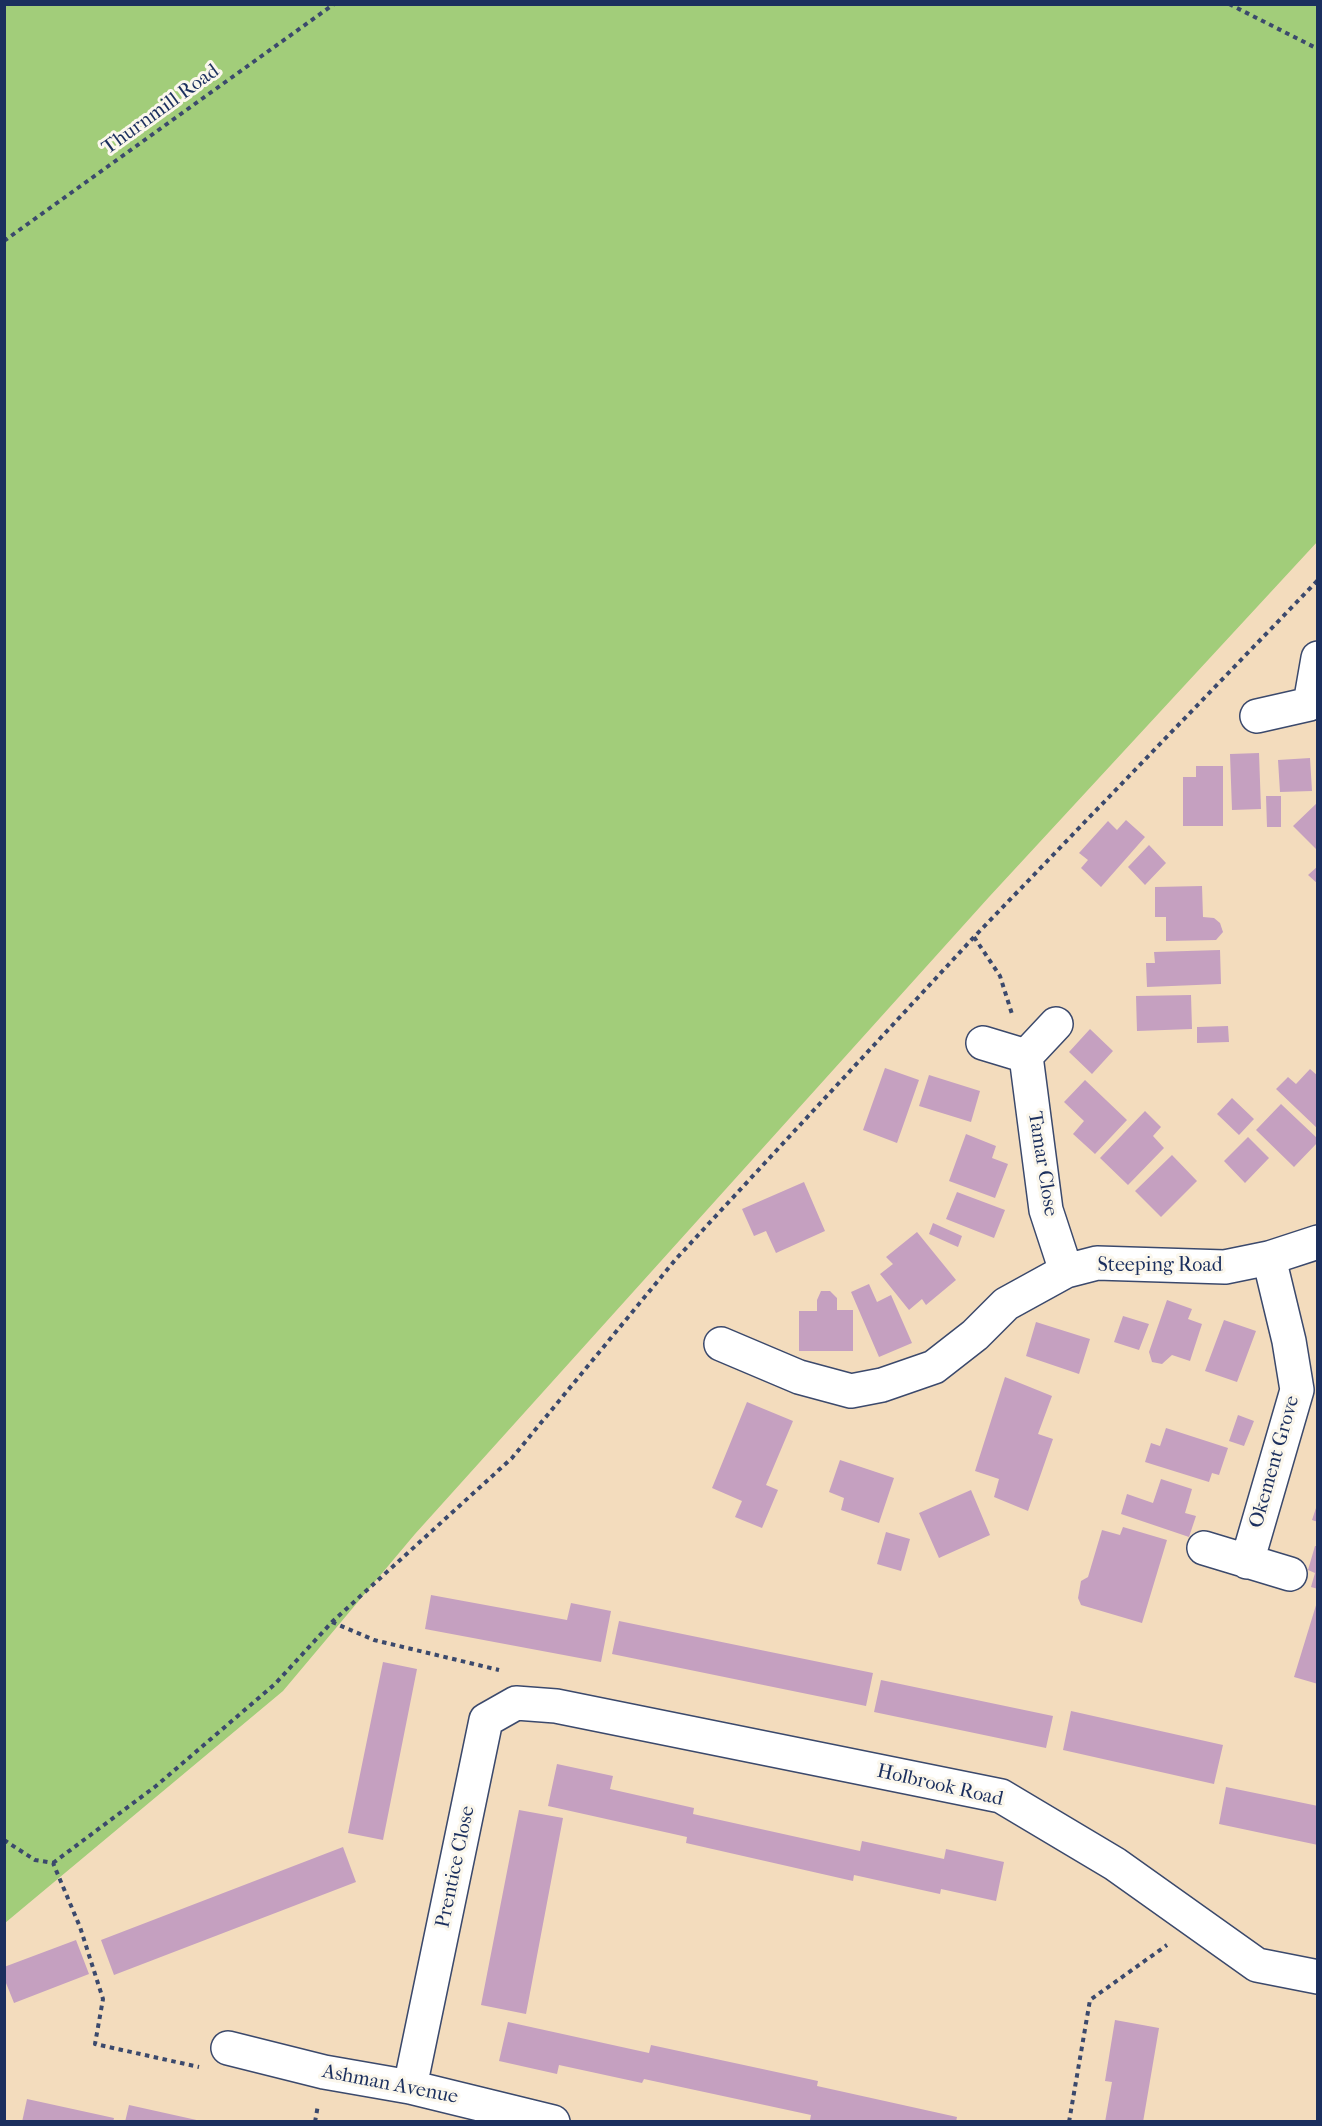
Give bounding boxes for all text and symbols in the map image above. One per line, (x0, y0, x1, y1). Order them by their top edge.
street label: Thurnmill Road (98, 60, 224, 160)
street label: Tamar Close (1022, 1110, 1062, 1218)
street label: Steeping Road (1097, 1254, 1223, 1278)
street label: Okement Grove (1245, 1393, 1305, 1531)
street label: Holbrook Road (874, 1760, 1006, 1812)
street label: Prentice Close (431, 1804, 481, 1930)
street label: Ashman Avenue (320, 2060, 460, 2110)

